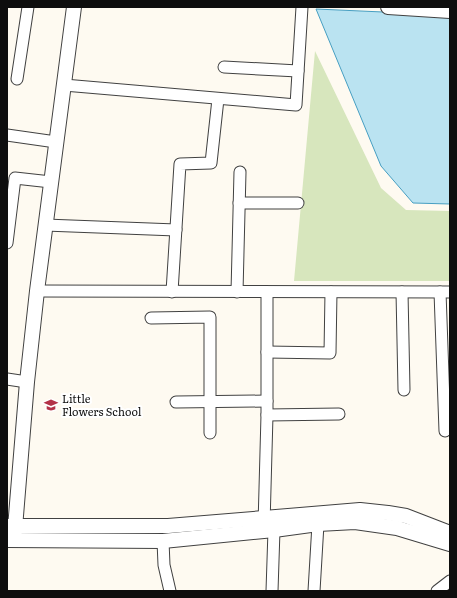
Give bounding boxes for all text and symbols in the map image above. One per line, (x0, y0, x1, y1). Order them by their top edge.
place label: Little Flowers School (62, 390, 142, 419)
school or university icon: Little Flowers School (43, 397, 59, 413)

